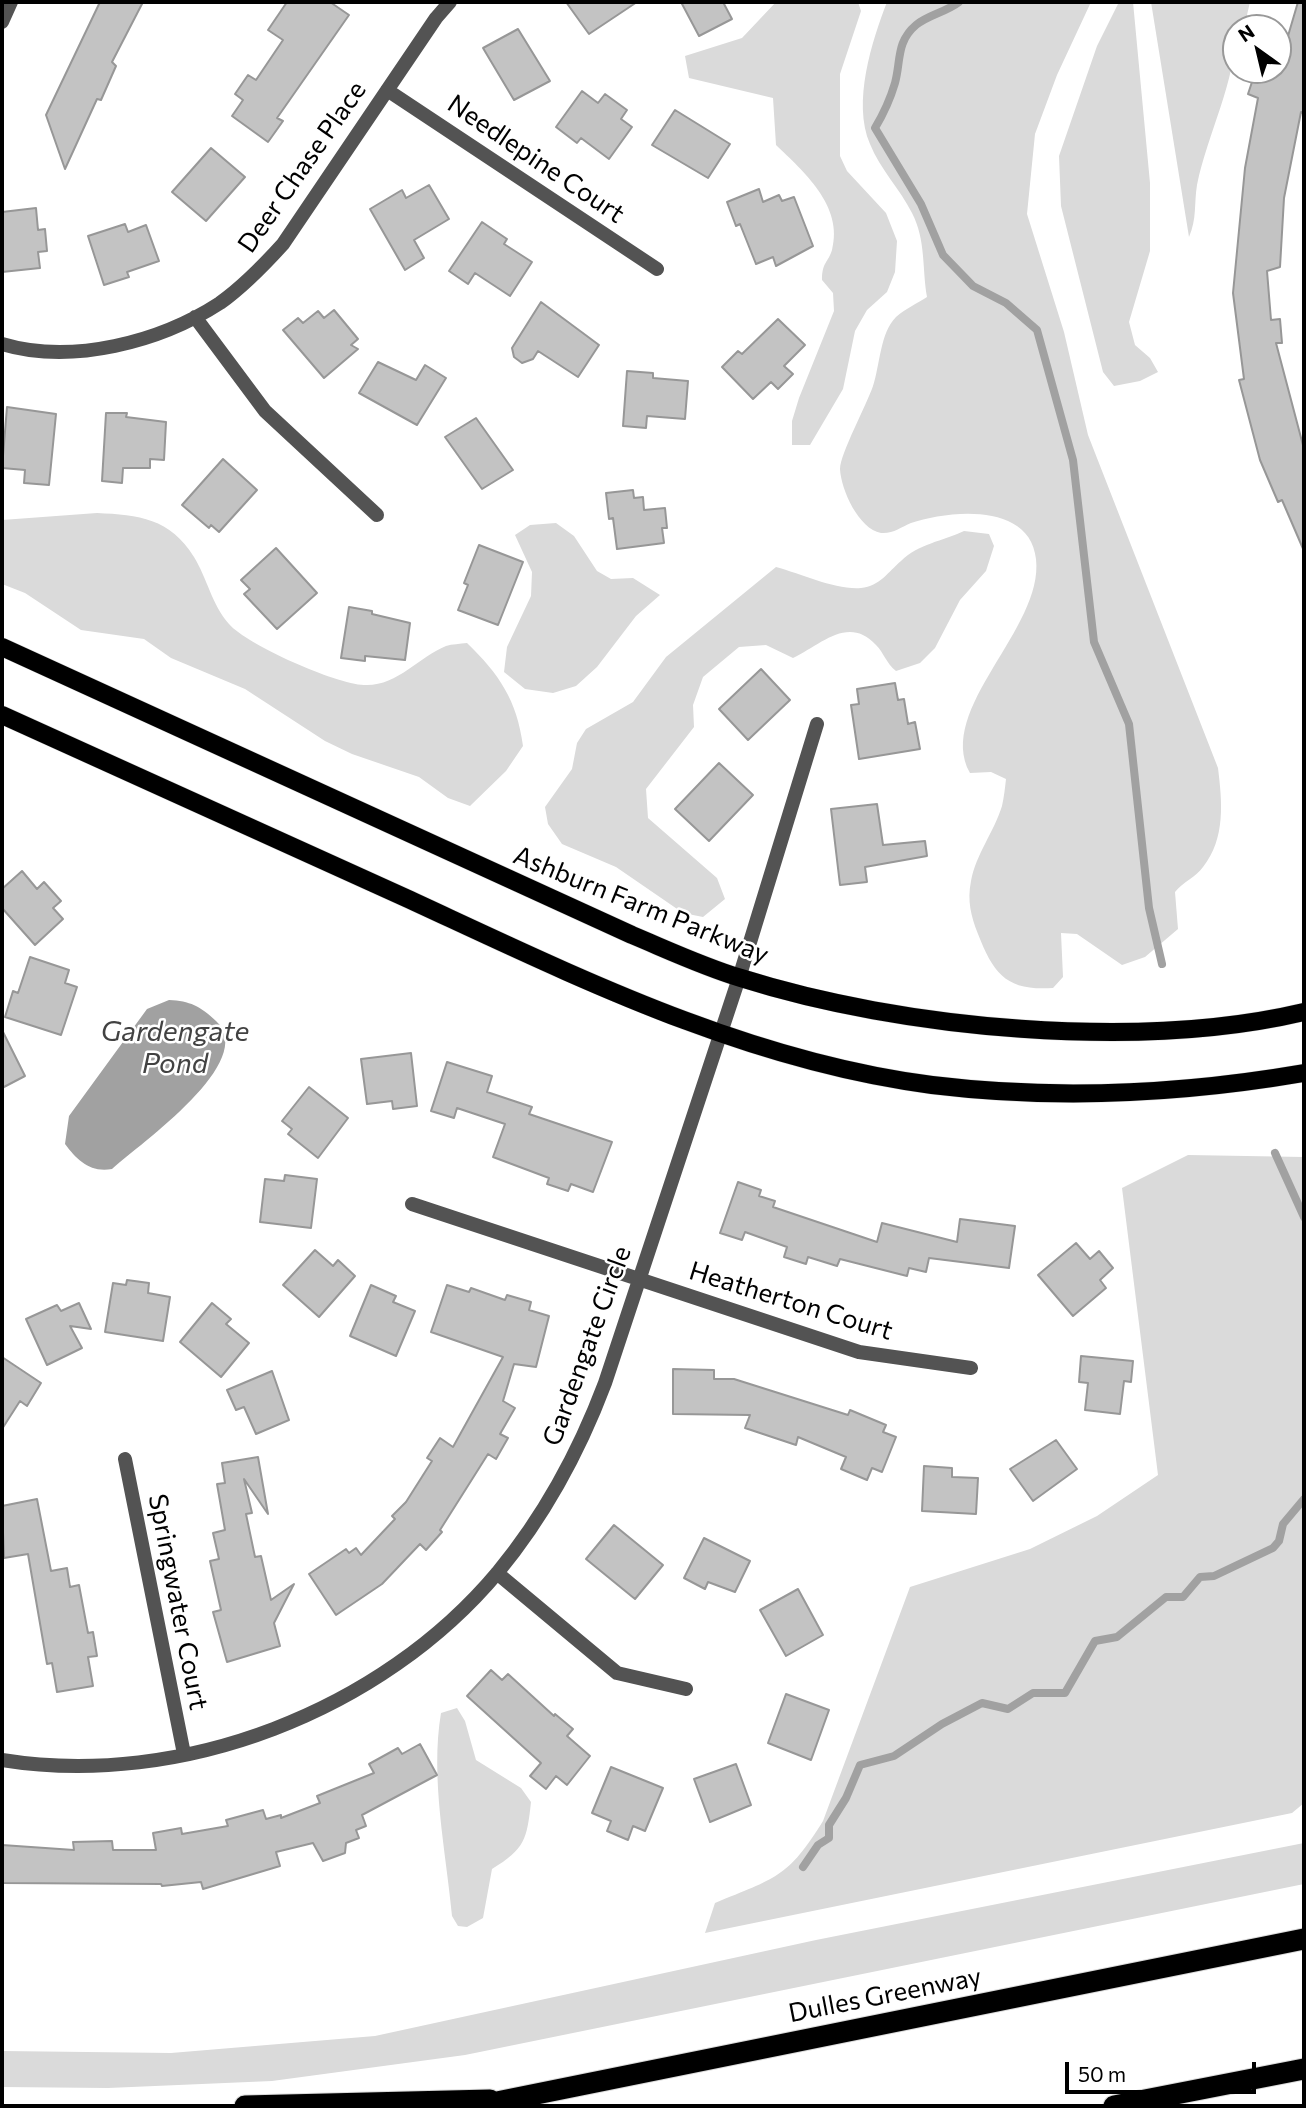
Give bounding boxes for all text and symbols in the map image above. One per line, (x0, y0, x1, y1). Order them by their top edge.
north arrow (1222, 14, 1292, 84)
text: N (1234, 19, 1258, 46)
street label: Deer Chase Place (231, 75, 373, 259)
street label: Needlepine Court (441, 88, 631, 230)
street label: Ashburn Farm Parkway (509, 839, 773, 971)
water label: Gardengate Pond (101, 1015, 249, 1081)
street label: Gardengate Circle (536, 1242, 638, 1450)
street label: Heatherton Court (685, 1255, 897, 1347)
street label: Springwater Court (142, 1491, 214, 1713)
street label: Dulles Greenway (786, 1961, 984, 2029)
scale bar (1068, 2048, 1259, 2092)
text: 50 m (1078, 2061, 1126, 2086)

